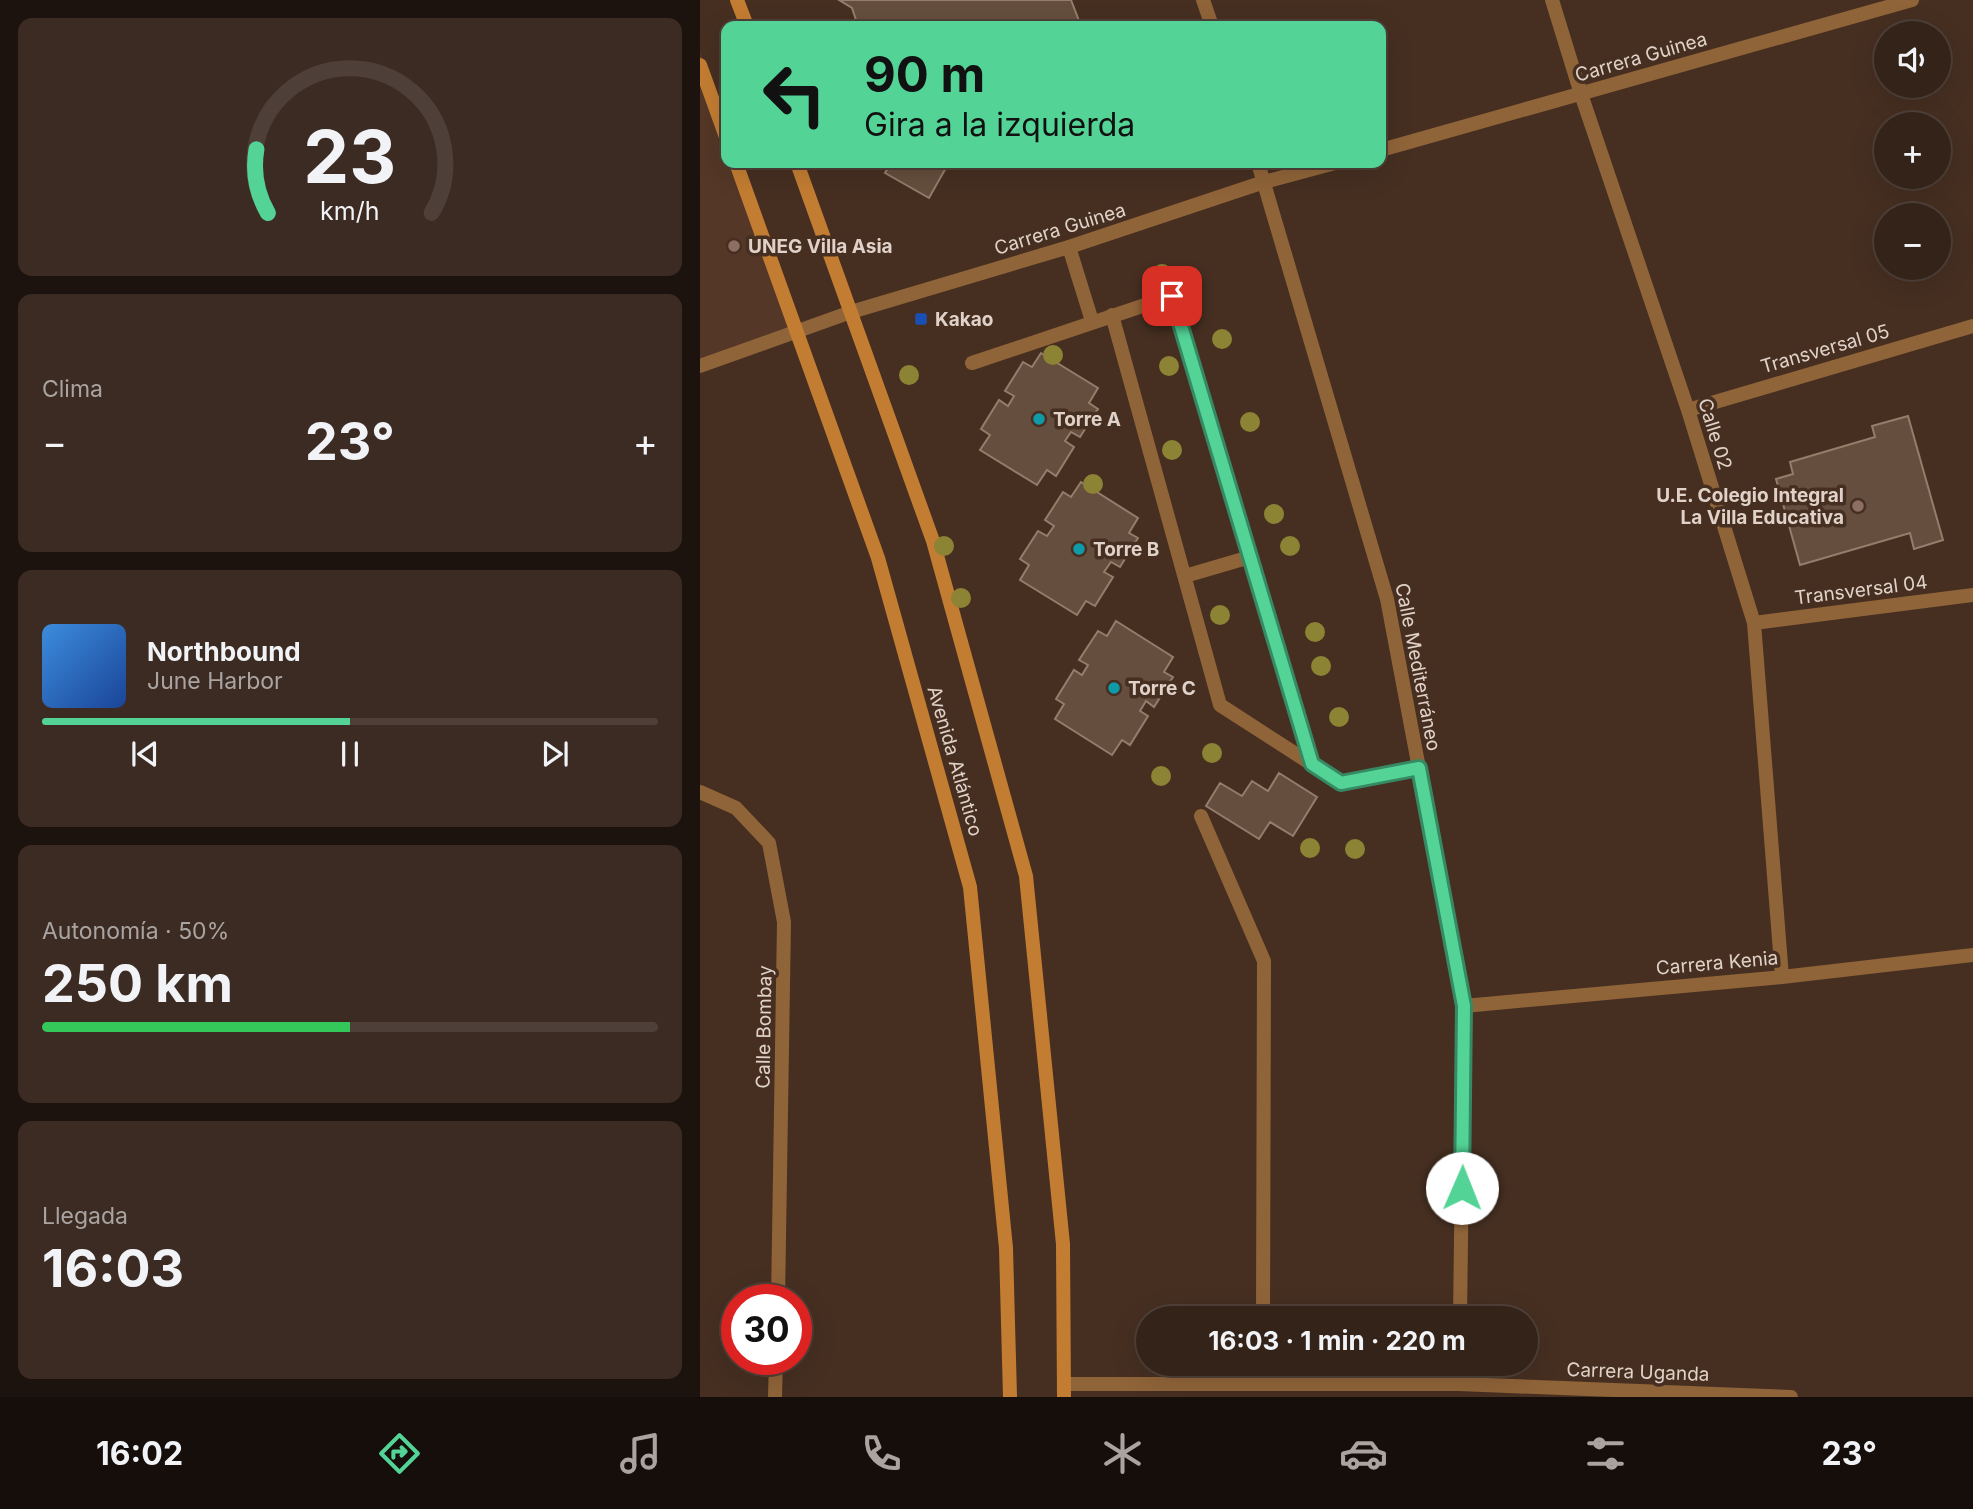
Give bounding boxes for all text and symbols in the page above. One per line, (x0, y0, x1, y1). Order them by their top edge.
map controls (1874, 21, 1951, 280)
button: sound (1874, 21, 1951, 98)
street label: Carrera Guinea (1572, 27, 1710, 87)
text: 90 m (864, 45, 985, 104)
icon: left (749, 49, 840, 140)
text: Gira a la izquierda (864, 105, 1135, 144)
text: 23 (304, 112, 396, 201)
button: + (1874, 112, 1951, 189)
text: km/h (320, 196, 380, 226)
street label: Carrera Guinea (991, 198, 1129, 260)
button: − (1874, 203, 1951, 280)
place label: UNEG Villa Asia (748, 235, 893, 258)
marker: UNEG Villa Asia (726, 238, 742, 254)
pin (1142, 266, 1202, 326)
icon: arrive (1153, 277, 1191, 315)
place label: Kakao (935, 308, 993, 331)
marker: Kakao (913, 311, 929, 327)
street label: Transversal 05 (1758, 320, 1892, 378)
text: Clima (42, 375, 103, 403)
street label: Calle 02 (1693, 395, 1737, 473)
place label: Torre A (1053, 408, 1121, 431)
text: 23° (305, 410, 395, 473)
marker: Torre A (1031, 411, 1047, 427)
text: − (42, 419, 67, 465)
text: + (633, 419, 658, 465)
place label: U.E. Colegio Integral La Villa Educativa (1656, 484, 1844, 529)
marker: U.E. Colegio Integral La Villa Educativa (1850, 498, 1866, 514)
place label: Torre B (1093, 538, 1159, 561)
marker: Torre B (1071, 541, 1087, 557)
street label: Transversal 04 (1793, 570, 1929, 610)
street label: Calle Mediterráneo (1390, 581, 1446, 753)
text: Northbound (147, 636, 301, 667)
text: June Harbor (147, 667, 283, 695)
place label: Torre C (1128, 677, 1196, 700)
marker: Torre C (1106, 680, 1122, 696)
street label: Avenida Atlántico (923, 683, 987, 839)
icon: previous (126, 735, 164, 773)
icon: pause (331, 735, 369, 773)
icon: next (536, 735, 574, 773)
text: Autonomía · 50% (42, 917, 229, 945)
street label: Carrera Kenia (1655, 946, 1779, 980)
text: 250 km (42, 952, 233, 1015)
street label: Calle Bombay (751, 965, 777, 1089)
position arrow (1425, 1151, 1499, 1225)
text: Llegada (42, 1202, 128, 1230)
text: 16:03 (42, 1237, 184, 1300)
speed limit sign: 30 (721, 1284, 812, 1375)
text: 16:03 · 1 min · 220 m (1208, 1325, 1466, 1356)
street label: Carrera Uganda (1566, 1358, 1710, 1386)
icon: directions (375, 1429, 424, 1478)
icon: music (616, 1429, 665, 1478)
icon: phone (857, 1429, 906, 1478)
icon: climate (1098, 1429, 1147, 1478)
icon: car (1339, 1429, 1388, 1478)
icon: filters (1581, 1429, 1630, 1478)
text: 16:02 (96, 1434, 183, 1473)
text: 23° (1822, 1434, 1877, 1473)

